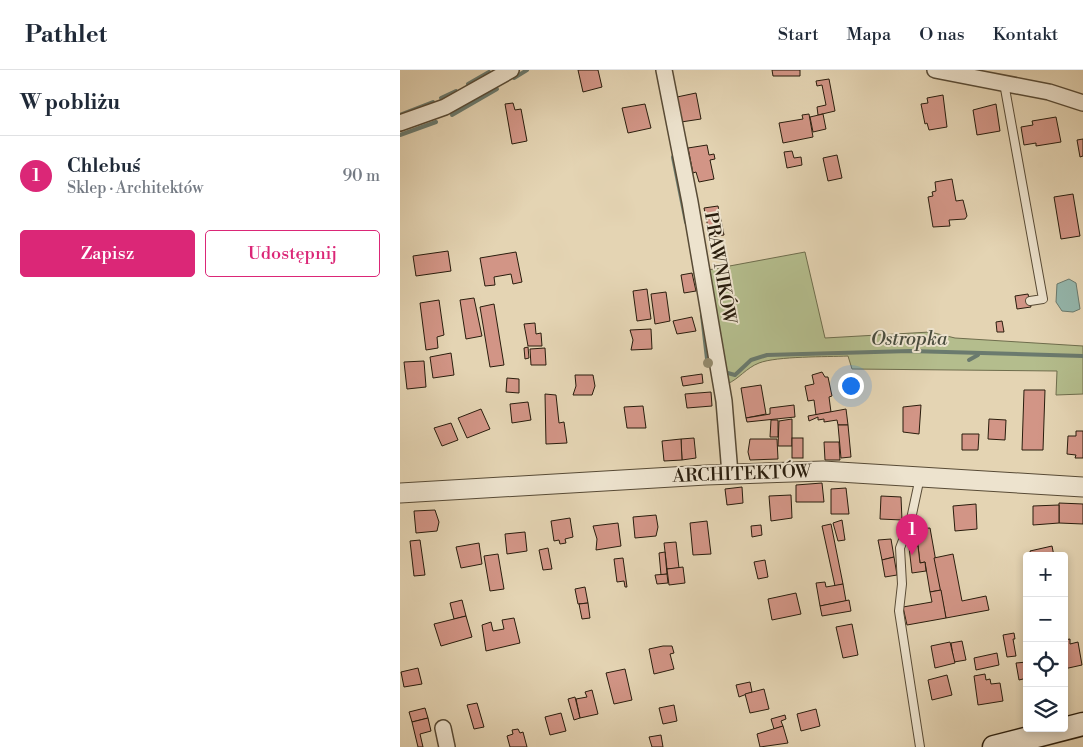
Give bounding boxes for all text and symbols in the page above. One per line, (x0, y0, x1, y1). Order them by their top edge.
text: Pathlet (25, 20, 107, 50)
text: Start (778, 23, 819, 46)
text: Mapa (847, 23, 891, 46)
text: O nas (919, 23, 965, 46)
text: Kontakt (993, 23, 1058, 46)
text: W pobliżu (20, 90, 120, 116)
text: Chlebuś (67, 154, 141, 178)
text: 1 (32, 166, 40, 186)
text: 90 m (342, 166, 380, 186)
text: Sklep · Architektów (67, 178, 203, 198)
street label: PRAWNIKÓW (699, 210, 741, 327)
button: Zapisz (20, 230, 195, 277)
button: Udostępnij (205, 230, 380, 277)
water label: Ostropka (871, 327, 948, 351)
your location (838, 373, 864, 399)
street label: ARCHITEKTÓW (671, 460, 812, 488)
pin: 1 (896, 514, 928, 555)
map controls (1023, 552, 1068, 732)
button: + (1023, 552, 1068, 597)
button: − (1023, 597, 1068, 642)
button: locate (1023, 642, 1068, 687)
button: layers (1023, 687, 1068, 732)

